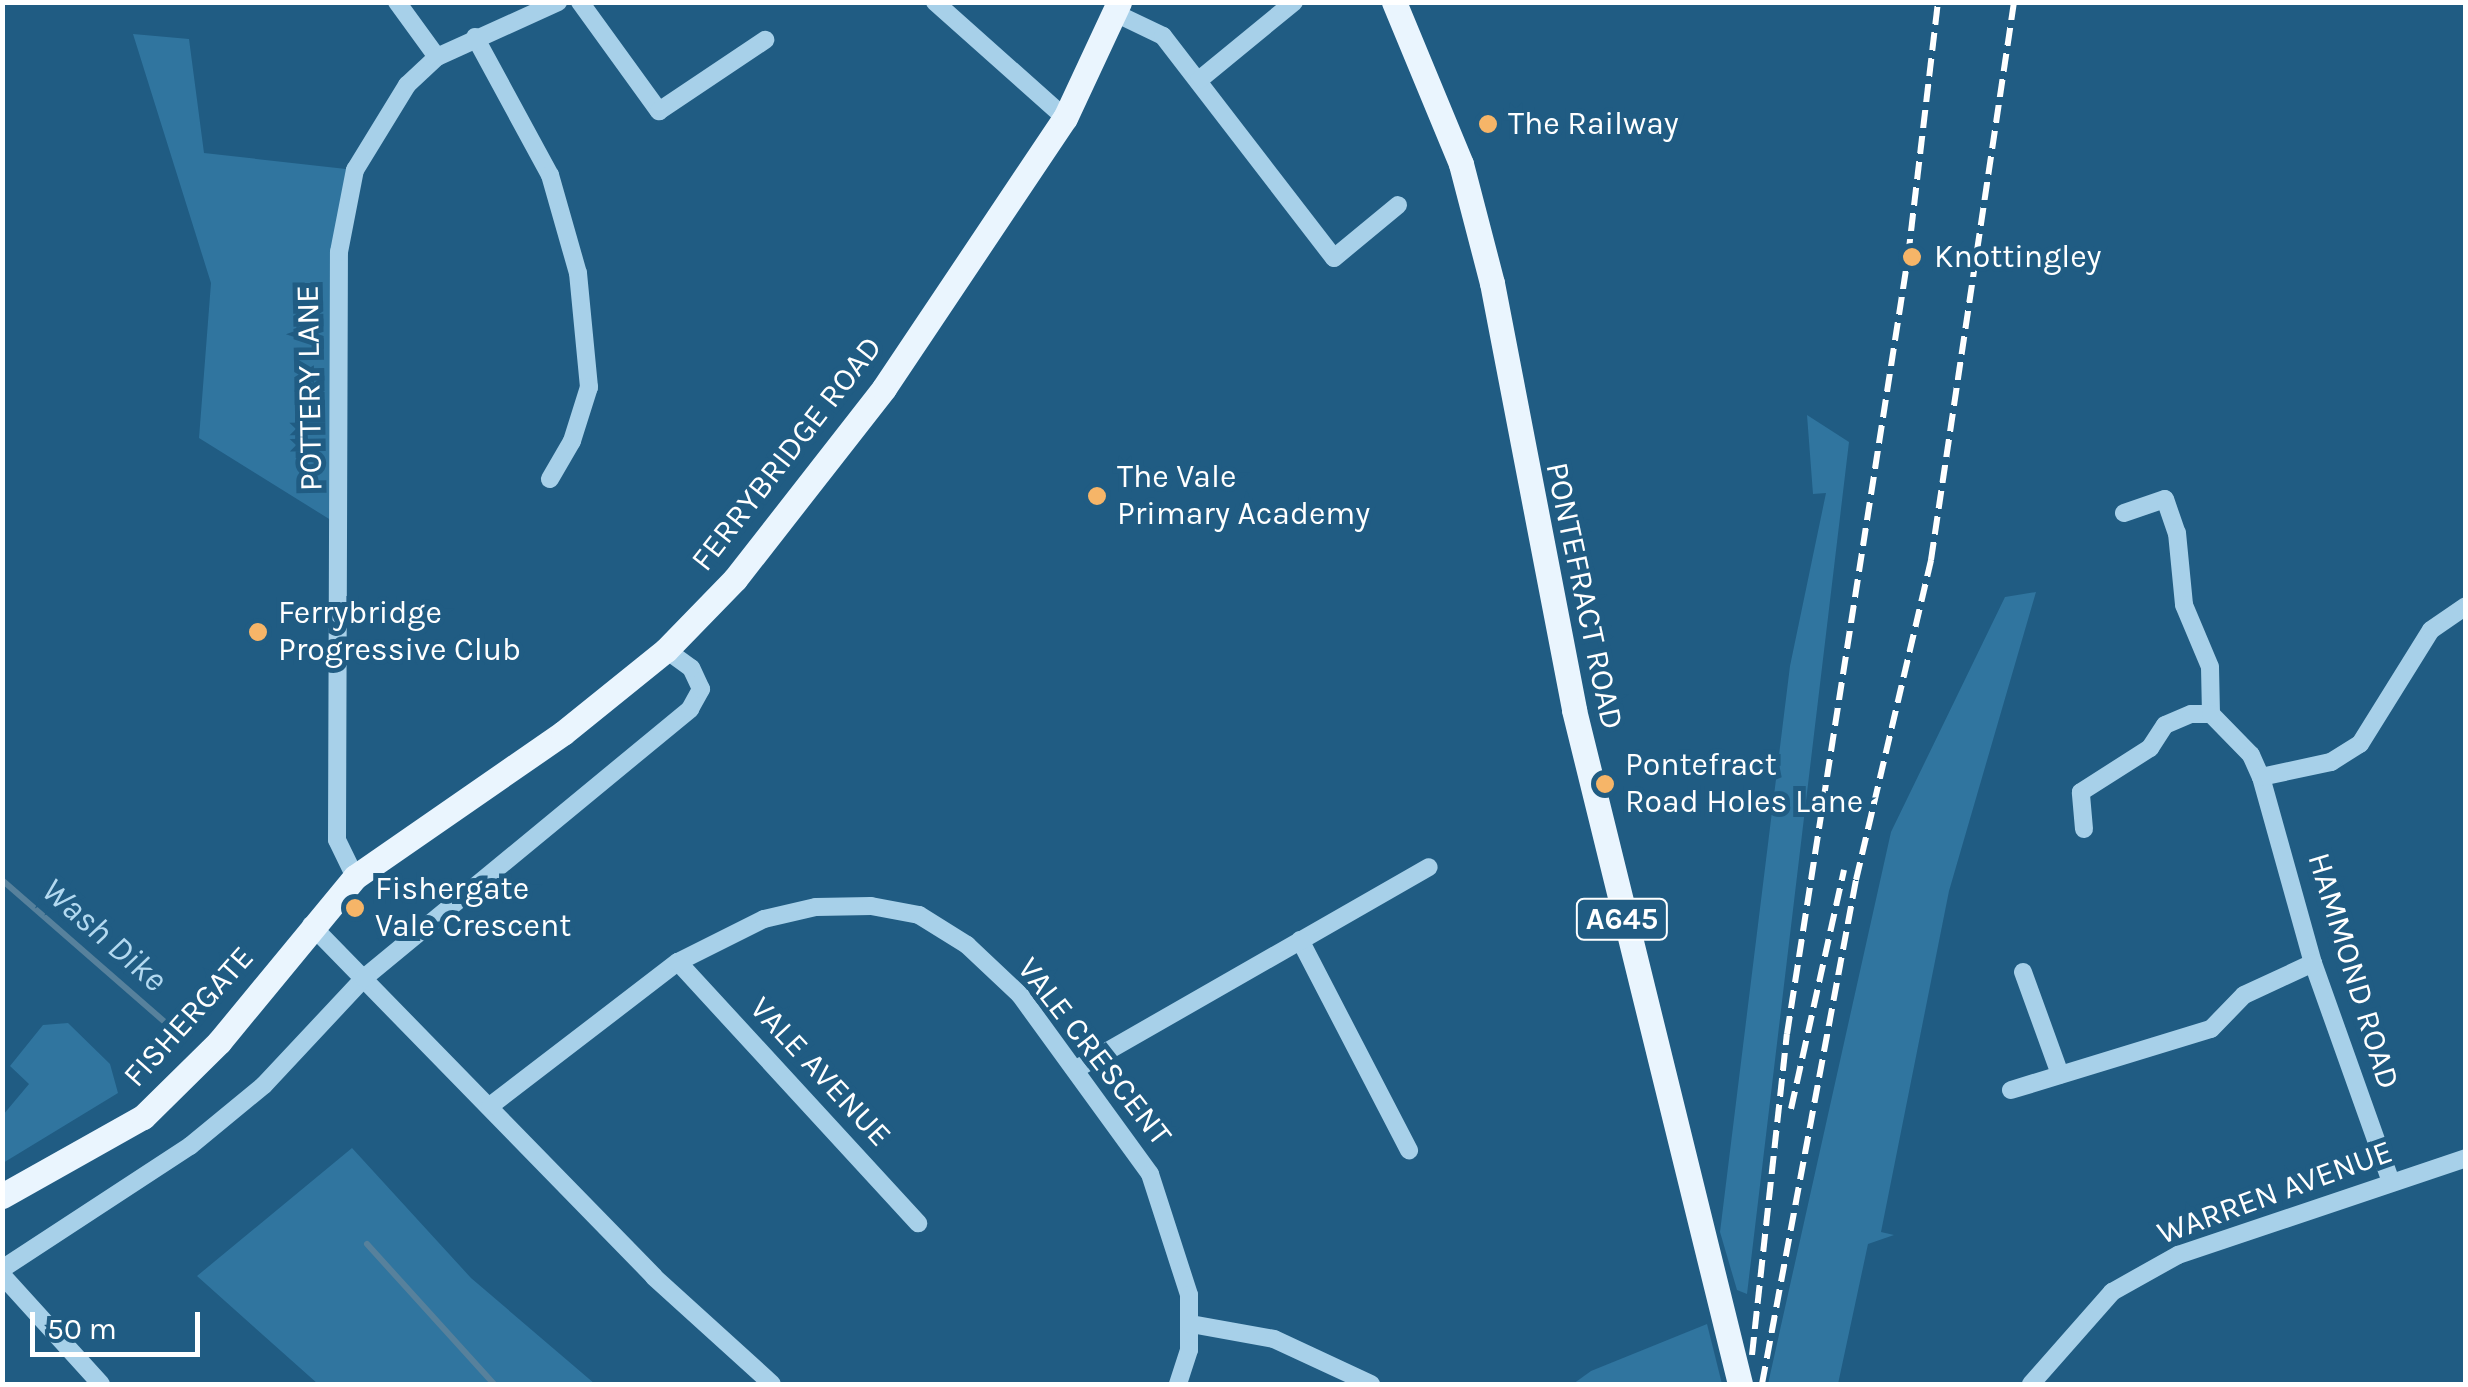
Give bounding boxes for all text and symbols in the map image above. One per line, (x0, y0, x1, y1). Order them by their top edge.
place label: The Railway (1508, 105, 1679, 143)
marker: The Railway (1477, 113, 1499, 135)
place label: Knottingley (1934, 238, 2102, 276)
marker: Knottingley (1899, 244, 1925, 270)
street label: POTTERY LANE (289, 285, 331, 491)
street label: FERRYBRIDGE ROAD (684, 329, 890, 579)
place label: The Vale Primary Academy (1117, 459, 1370, 534)
street label: PONTEFRACT ROAD (1537, 459, 1631, 733)
marker: The Vale Primary Academy (1086, 485, 1108, 507)
place label: Ferrybridge Progressive Club (278, 595, 521, 670)
marker: Ferrybridge Progressive Club (247, 621, 269, 643)
place label: Pontefract Road Holes Lane (1625, 747, 1863, 822)
marker: Pontefract Road Holes Lane (1594, 773, 1616, 795)
street label: HAMMOND ROAD (2299, 848, 2407, 1094)
water label: Wash Dike (33, 869, 175, 1001)
place label: Fishergate Vale Crescent (375, 871, 571, 946)
road number: A645 (1574, 894, 1670, 944)
marker: Fishergate Vale Crescent (344, 897, 366, 919)
street label: FISHERGATE (116, 939, 262, 1095)
street label: VALE CRESCENT (1009, 950, 1179, 1154)
street label: VALE AVENUE (741, 989, 899, 1155)
street label: WARREN AVENUE (2152, 1133, 2398, 1253)
scale bar (35, 1292, 205, 1354)
text: 50 m (47, 1311, 117, 1347)

